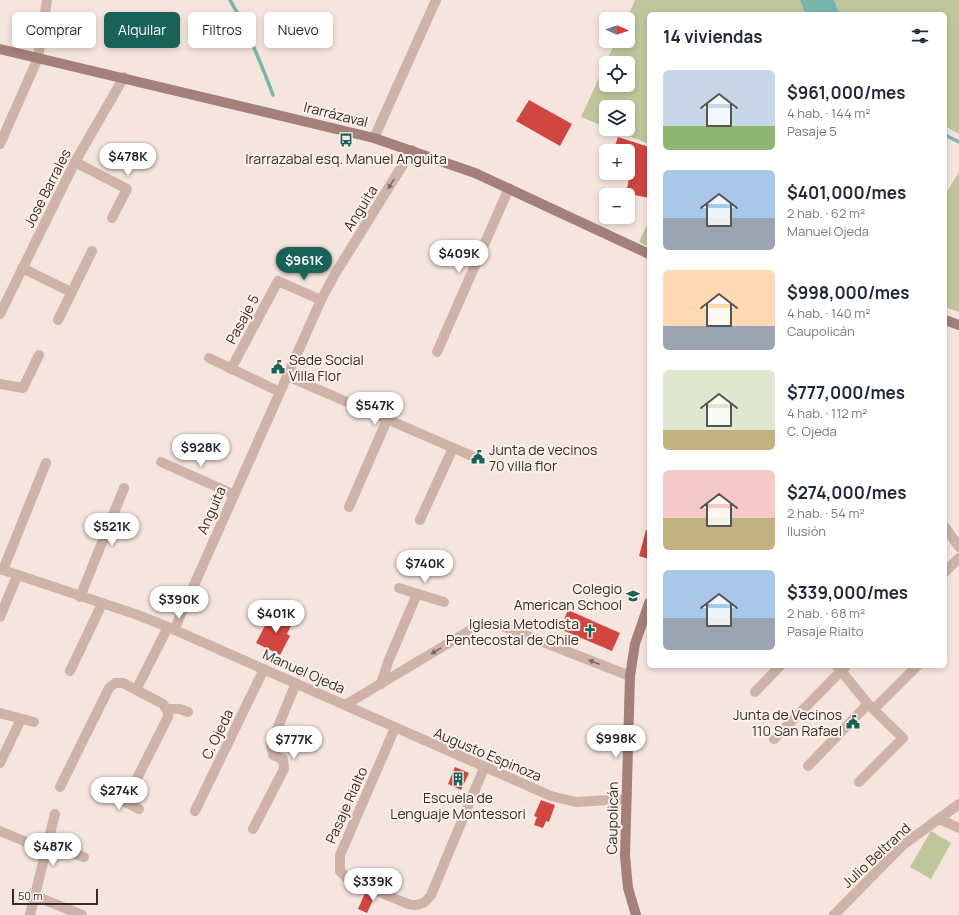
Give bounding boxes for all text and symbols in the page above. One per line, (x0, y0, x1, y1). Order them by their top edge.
chip: Comprar (12, 12, 96, 48)
chip: Alquilar (104, 12, 180, 48)
chip: Filtros (188, 12, 256, 48)
chip: Nuevo (264, 12, 333, 48)
north arrow (599, 12, 635, 48)
map controls (599, 12, 635, 224)
text: 14 viviendas (663, 25, 763, 48)
icon: filters (909, 25, 931, 47)
button: locate (599, 56, 635, 92)
text: $961,000/mes (787, 81, 905, 104)
icon: home (695, 86, 743, 134)
street label: Irarrázaval (302, 97, 370, 131)
button: layers (599, 100, 635, 136)
text: 4 hab. · 144 m² (787, 104, 870, 122)
text: Pasaje 5 (787, 122, 837, 140)
bus stop icon: Irarrazabal esq. Manuel Anguita (338, 132, 354, 148)
pin: $478K (100, 143, 156, 177)
button: + (599, 144, 635, 180)
street label: Jose Barrales (19, 145, 75, 231)
text: $478K (108, 147, 148, 165)
place label: Irarrazabal esq. Manuel Anguita (245, 149, 447, 168)
one-way arrow (388, 178, 395, 189)
text: $401,000/mes (787, 181, 906, 204)
street label: Anguita (339, 182, 381, 234)
icon: home (695, 186, 743, 234)
button: − (599, 188, 635, 224)
text: 2 hab. · 62 m² (787, 204, 865, 222)
text: Manuel Ojeda (787, 222, 869, 240)
pin: $409K (431, 240, 487, 274)
text: $409K (438, 244, 480, 262)
pin: $961K (276, 247, 332, 281)
text: $961K (285, 251, 323, 269)
text: $998,000/mes (787, 281, 909, 304)
icon: home (695, 286, 743, 334)
street label: Pasaje 5 (221, 291, 263, 347)
text: 4 hab. · 140 m² (787, 304, 871, 322)
text: Caupolicán (787, 322, 855, 340)
place label: Sede Social Villa Flor (289, 350, 364, 385)
public building icon: Sede Social Villa Flor (270, 359, 286, 375)
text: $777,000/mes (787, 381, 905, 404)
icon: home (695, 386, 743, 434)
pin: $547K (347, 392, 403, 426)
text: $547K (355, 396, 395, 414)
text: 4 hab. · 112 m² (787, 404, 867, 422)
text: C. Ojeda (787, 422, 837, 440)
pin: $928K (173, 434, 229, 468)
text: $928K (181, 438, 221, 456)
place label: Junta de vecinos 70 villa flor (489, 440, 597, 475)
public building icon: Junta de vecinos 70 villa flor (470, 449, 486, 465)
text: $274,000/mes (787, 481, 906, 504)
street label: Anguita (192, 483, 230, 537)
icon: home (695, 486, 743, 534)
text: 2 hab. · 54 m² (787, 504, 865, 522)
pin: $521K (84, 513, 140, 547)
text: $521K (93, 517, 131, 535)
text: Ilusión (787, 522, 826, 540)
pin: $740K (397, 550, 453, 584)
text: $740K (405, 554, 445, 572)
place label: Colegio American School (514, 579, 622, 614)
text: $339,000/mes (787, 581, 908, 604)
pin: $390K (151, 586, 207, 620)
icon: home (695, 586, 743, 634)
school or university icon: Colegio American School (625, 588, 641, 604)
text: $390K (159, 590, 199, 608)
pin: $401K (248, 600, 304, 634)
text: $401K (257, 604, 295, 622)
text: 2 hab. · 68 m² (787, 604, 865, 622)
place label: Iglesia Metodista Pentecostal de Chile (446, 614, 579, 649)
text: Pasaje Rialto (787, 622, 863, 640)
church icon: Iglesia Metodista Pentecostal de Chile (582, 623, 598, 639)
street label: Manuel Ojeda (260, 644, 348, 698)
one-way arrow (430, 647, 442, 654)
one-way arrow (587, 658, 599, 664)
place label: Junta de Vecinos 110 San Rafael (733, 705, 842, 740)
street label: C. Ojeda (197, 706, 237, 762)
public building icon: Junta de Vecinos 110 San Rafael (845, 714, 861, 730)
street label: Augusto Espinoza (431, 723, 545, 785)
pin: $998K (588, 725, 644, 759)
pin: $777K (266, 726, 322, 760)
text: $998K (596, 729, 636, 747)
text: $777K (275, 730, 313, 748)
street label: Pasaje Rialto (321, 764, 371, 846)
building icon: Escuela de Lenguaje Montessori (450, 771, 466, 787)
pin: $274K (91, 777, 147, 811)
text: $274K (100, 781, 138, 799)
street label: Caupolicán (602, 781, 622, 855)
place label: Escuela de Lenguaje Montessori (390, 788, 526, 823)
street label: Julio Beltrand (838, 818, 914, 892)
pin: $487K (25, 833, 81, 867)
text: $487K (33, 837, 73, 855)
pin: $339K (345, 868, 401, 902)
text: $339K (353, 872, 393, 890)
scale bar (12, 887, 98, 906)
text: 50 m (18, 888, 43, 903)

